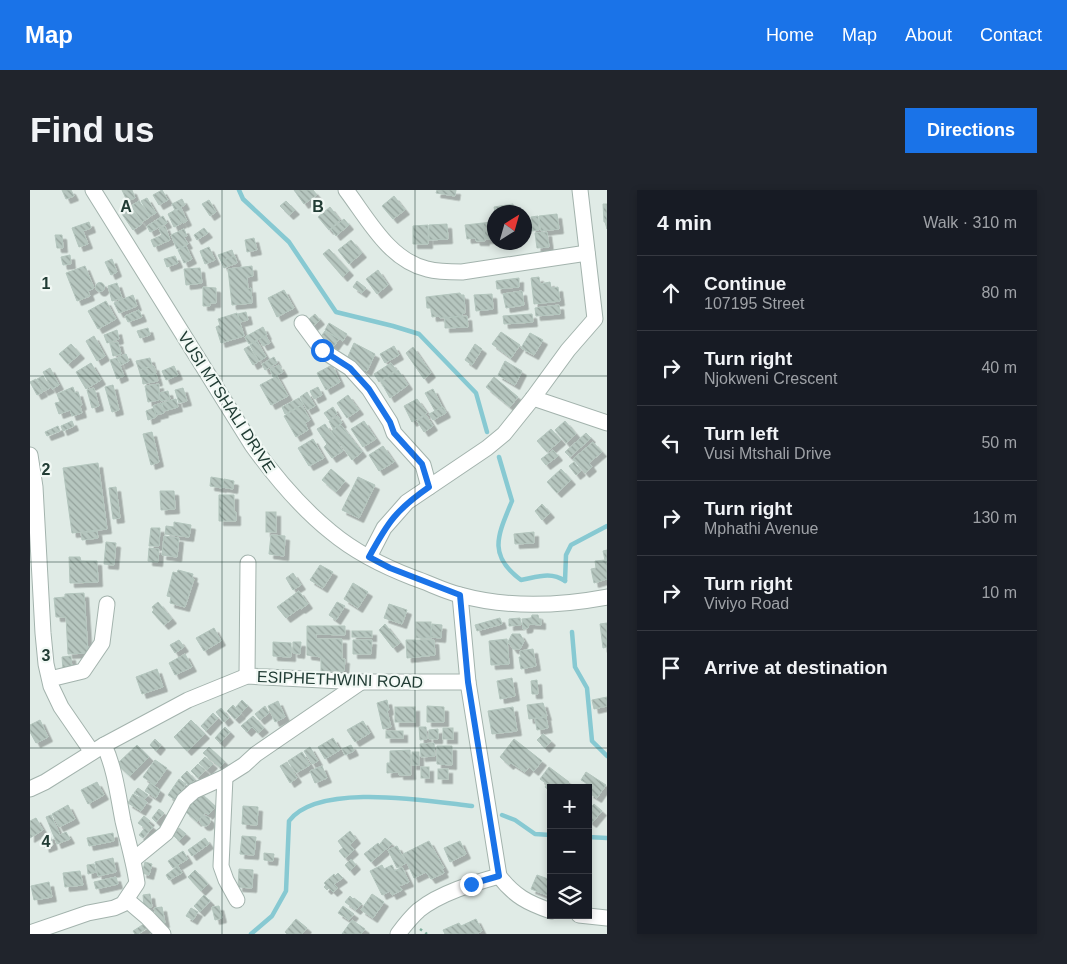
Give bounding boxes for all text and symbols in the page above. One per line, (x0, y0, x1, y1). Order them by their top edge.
text: Map (25, 21, 73, 48)
text: Home (766, 25, 814, 45)
text: Map (842, 25, 877, 45)
text: About (905, 25, 952, 45)
text: Contact (980, 25, 1042, 45)
button: Directions (905, 108, 1037, 153)
text: Find us (30, 110, 154, 149)
text: A (120, 198, 132, 215)
text: B (312, 198, 324, 215)
north arrow (487, 205, 532, 250)
text: 4 min (657, 211, 712, 234)
text: Walk · 310 m (923, 214, 1017, 231)
text: Continue (704, 273, 786, 294)
text: 1 (42, 275, 51, 292)
icon: ahead (657, 279, 685, 307)
text: 80 m (981, 284, 1017, 301)
text: 107195 Street (704, 295, 805, 312)
street label: VUSI MTSHALI DRIVE (175, 329, 279, 476)
route start (311, 339, 334, 362)
text: Turn right (704, 348, 792, 369)
icon: right (657, 354, 685, 382)
text: 40 m (981, 359, 1017, 376)
text: Njokweni Crescent (704, 370, 837, 387)
text: Turn left (704, 423, 779, 444)
icon: left (657, 429, 685, 457)
text: 50 m (981, 434, 1017, 451)
text: Vusi Mtshali Drive (704, 445, 831, 462)
text: 2 (42, 461, 51, 478)
text: Turn right (704, 498, 792, 519)
icon: right (657, 504, 685, 532)
text: 130 m (973, 509, 1017, 526)
text: Mphathi Avenue (704, 520, 818, 537)
text: Turn right (704, 573, 792, 594)
icon: right (657, 579, 685, 607)
text: 10 m (981, 584, 1017, 601)
text: Viviyo Road (704, 595, 789, 612)
text: 3 (42, 647, 51, 664)
icon: arrive (657, 654, 685, 682)
text: Arrive at destination (704, 657, 888, 678)
street label: ESIPHETHWINI ROAD (257, 668, 423, 691)
map controls (547, 784, 592, 919)
button: + (547, 784, 592, 829)
button: − (547, 829, 592, 874)
text: 4 (42, 833, 51, 850)
route end (460, 873, 483, 896)
button: layers (547, 874, 592, 919)

